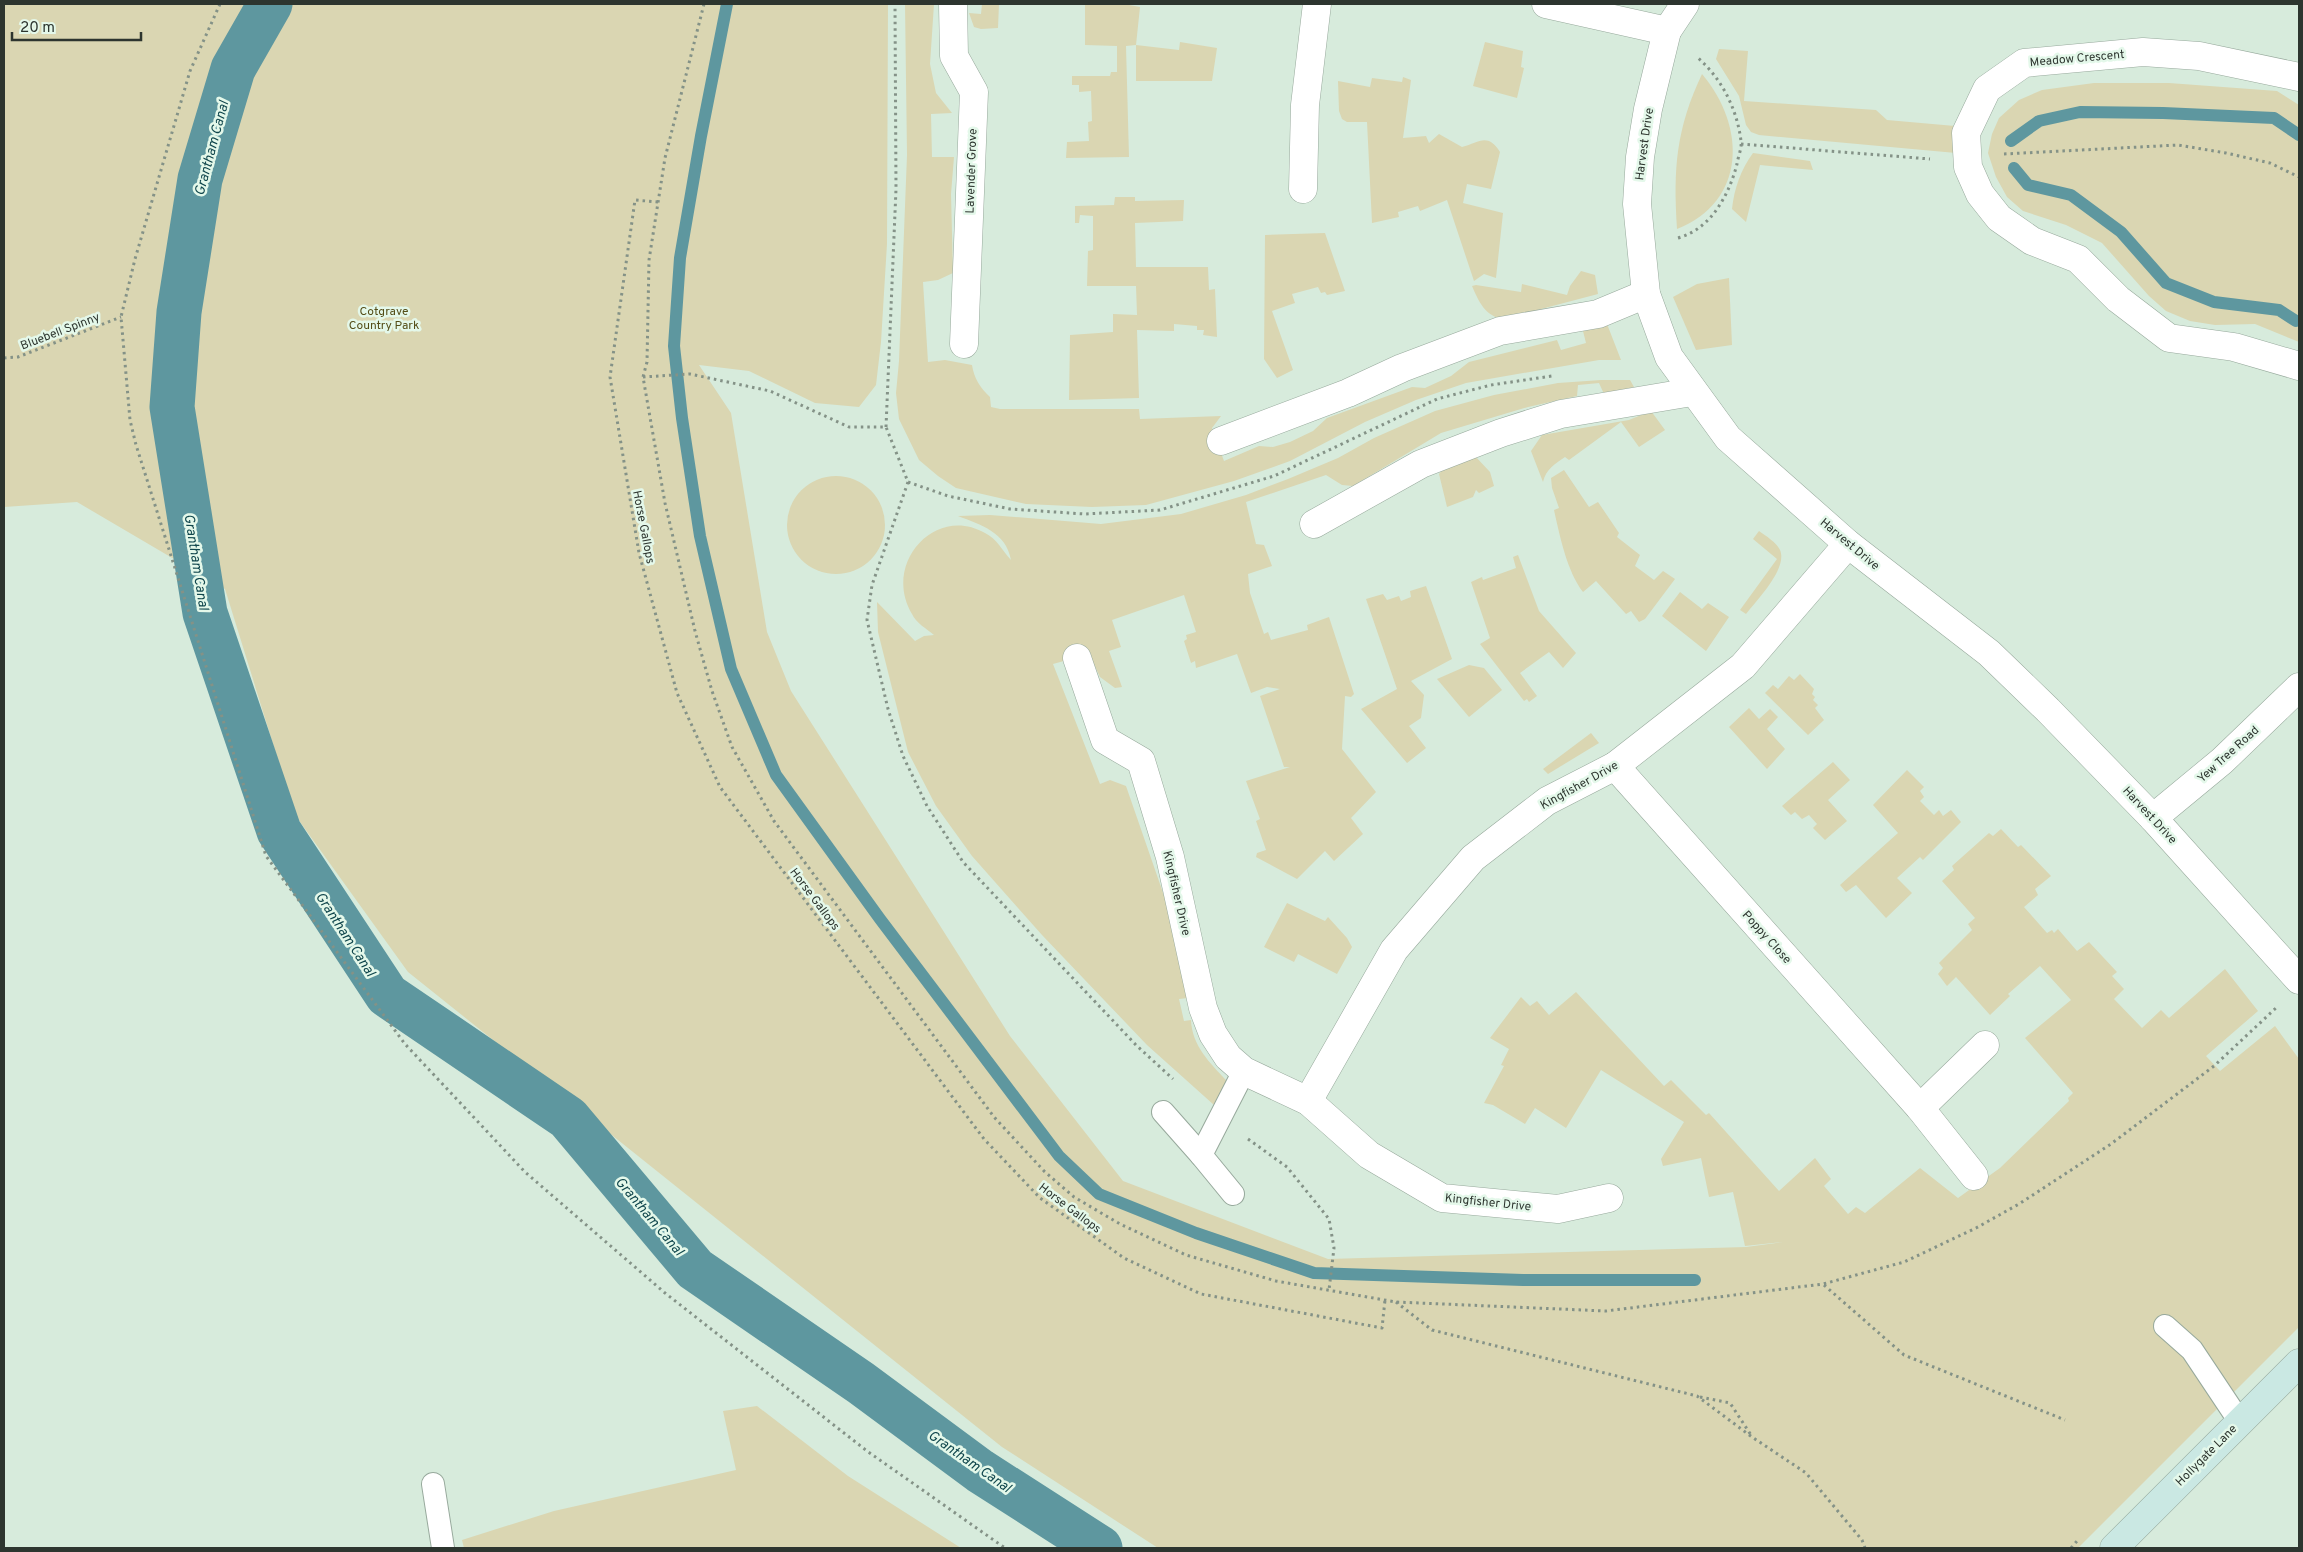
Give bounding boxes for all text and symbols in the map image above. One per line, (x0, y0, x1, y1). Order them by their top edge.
scale bar (12, 10, 141, 42)
text: 20 m (20, 19, 55, 38)
street label: Meadow Crescent (2029, 47, 2125, 71)
water label: Grantham Canal (192, 98, 234, 198)
street label: Harvest Drive (1632, 107, 1658, 181)
street label: Lavender Grove (963, 128, 981, 214)
park label: Cotgrave Country Park (349, 304, 419, 334)
street label: Bluebell Spinny (18, 309, 102, 354)
street label: Horse Gallops (628, 489, 658, 565)
water label: Grantham Canal (180, 513, 212, 613)
street label: Harvest Drive (1816, 515, 1882, 574)
street label: Yew Tree Road (2194, 723, 2263, 787)
street label: Kingfisher Drive (1538, 758, 1621, 814)
street label: Harvest Drive (2119, 784, 2180, 848)
street label: Kingfisher Drive (1158, 849, 1194, 937)
street label: Horse Gallops (785, 865, 843, 934)
water label: Grantham Canal (311, 889, 379, 981)
street label: Poppy Close (1738, 908, 1794, 968)
water label: Grantham Canal (611, 1174, 688, 1261)
street label: Horse Gallops (1035, 1180, 1104, 1238)
street label: Kingfisher Drive (1444, 1191, 1532, 1215)
street label: Hollygate Lane (2172, 1421, 2241, 1490)
water label: Grantham Canal (924, 1427, 1015, 1498)

